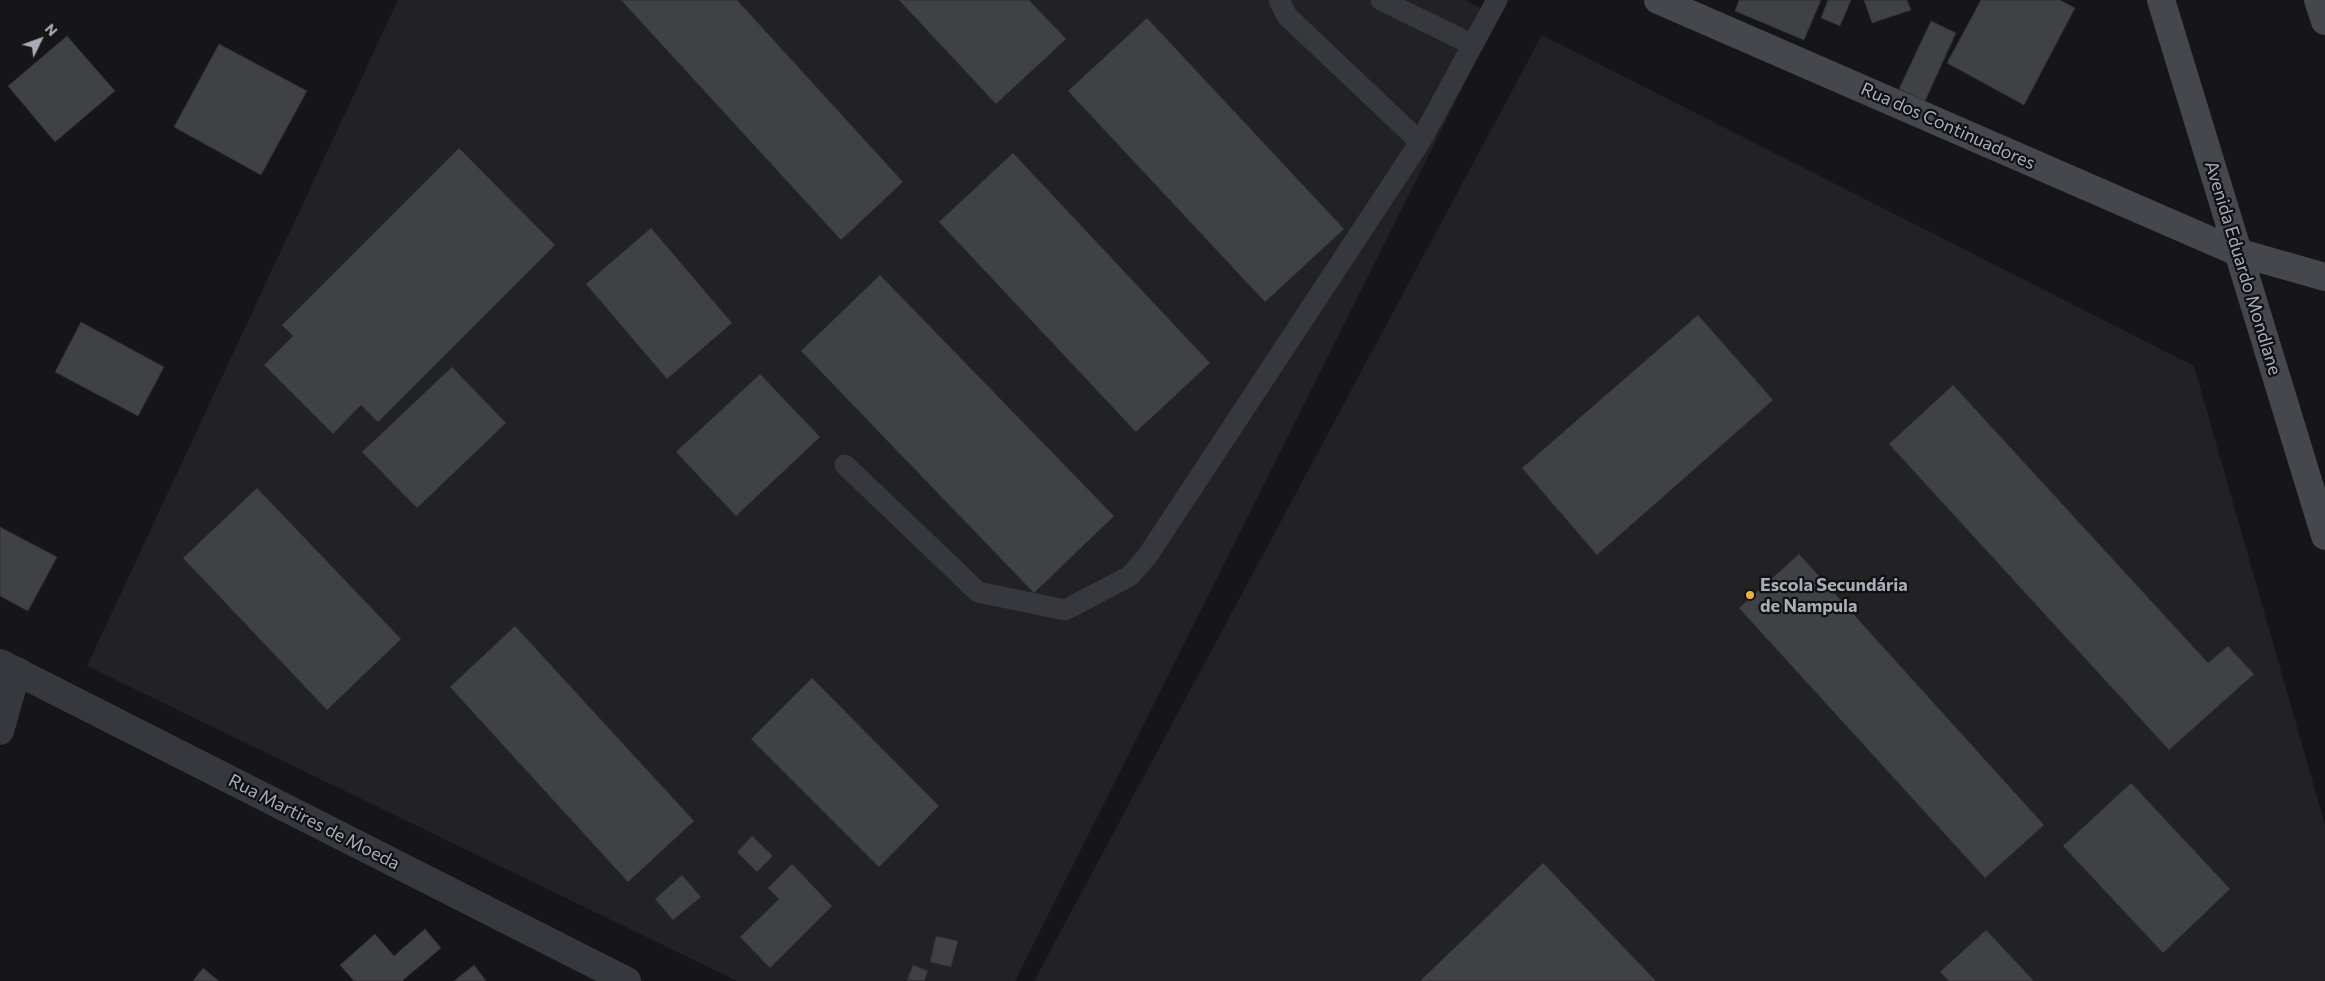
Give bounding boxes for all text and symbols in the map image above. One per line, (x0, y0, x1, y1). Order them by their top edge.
north arrow (15, 15, 65, 65)
text: N (42, 20, 61, 39)
street label: Rua dos Continuadores (1858, 78, 2038, 174)
street label: Avenida Eduardo Mondlane (2200, 158, 2286, 378)
place label: Escola Secundária de Nampula (1760, 574, 1908, 616)
marker: Escola Secundária de Nampula (1744, 589, 1756, 601)
street label: Rua Martires de Moeda (225, 769, 403, 875)

